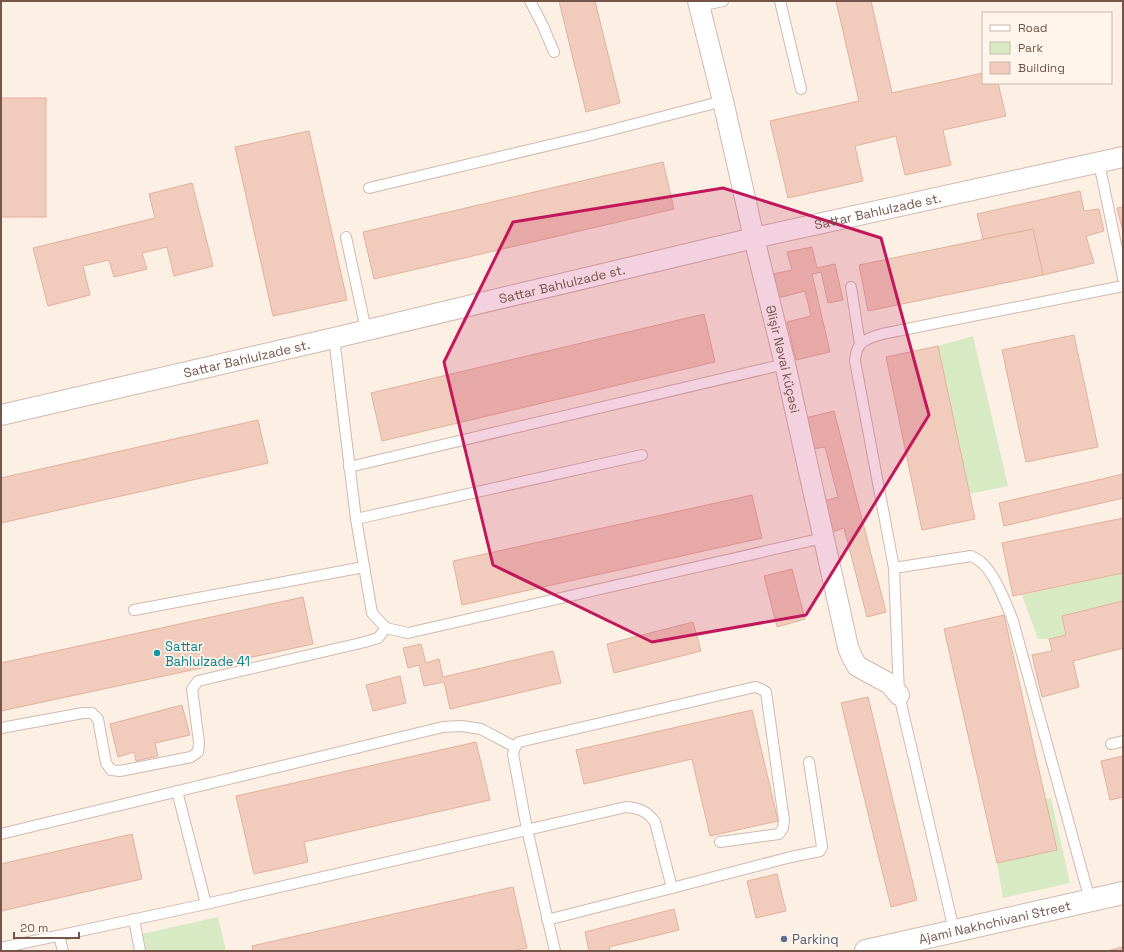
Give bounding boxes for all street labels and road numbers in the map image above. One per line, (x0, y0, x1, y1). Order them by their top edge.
street label: Sattar Bahlulzade st. (813, 189, 943, 234)
street label: Sattar Bahlulzade st. (497, 261, 627, 307)
street label: Əlişir Nəvai küçəsi (762, 303, 804, 415)
street label: Sattar Bahlulzade st. (182, 336, 312, 382)
street label: Ajami Nakhchivani Street (917, 897, 1072, 948)

